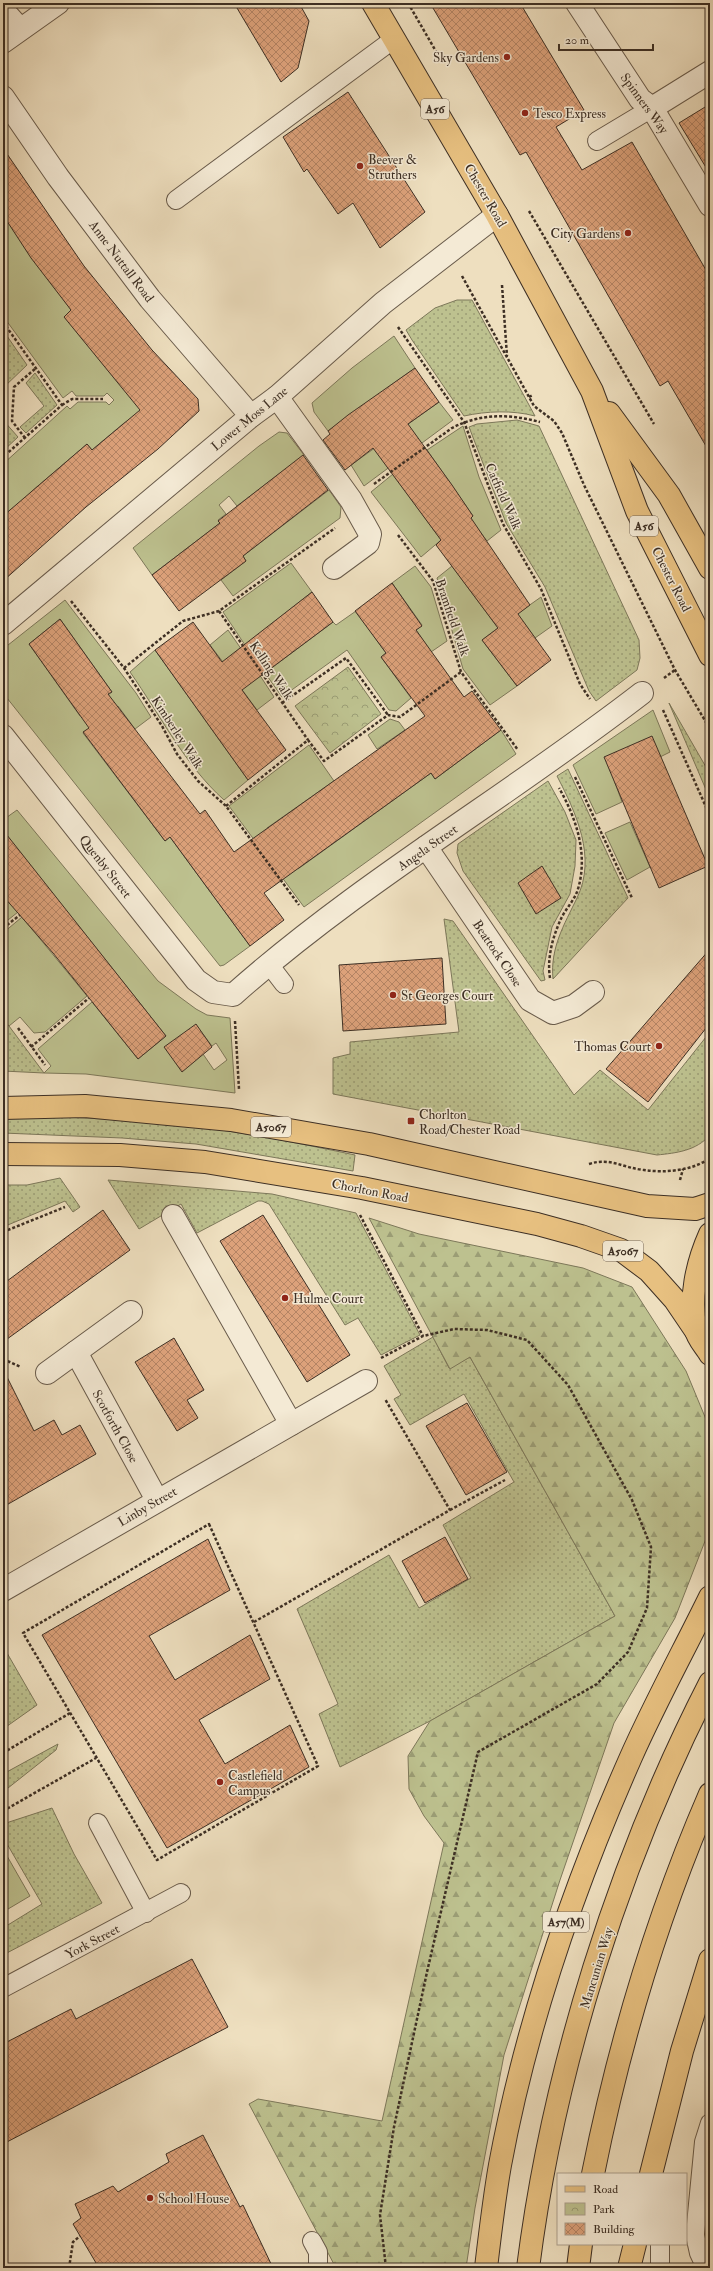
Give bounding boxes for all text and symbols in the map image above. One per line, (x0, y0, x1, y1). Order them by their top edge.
scale bar (559, 26, 653, 52)
text: 20 m (565, 33, 590, 48)
place label: Sky Gardens (433, 50, 500, 67)
marker: Sky Gardens (502, 52, 512, 62)
street label: Spinners Way (616, 70, 672, 138)
road number: A56 (421, 99, 449, 119)
place label: Tesco Express (533, 106, 606, 123)
marker: Tesco Express (520, 108, 530, 118)
place label: Beever & Struthers (368, 152, 417, 183)
marker: Beever & Struthers (355, 161, 365, 171)
street label: Chester Road (461, 161, 510, 231)
street label: Anne Nuttall Road (85, 217, 157, 306)
place label: City Gardens (551, 226, 621, 243)
marker: City Gardens (623, 228, 633, 238)
street label: Lower Moss Lane (208, 383, 292, 454)
street label: Catfield Walk (481, 461, 525, 533)
road number: A56 (630, 516, 658, 536)
street label: Chester Road (648, 544, 695, 615)
street label: Bramfield Walk (431, 577, 473, 659)
street label: Kelling Walk (246, 638, 297, 704)
street label: Kimberley Walk (147, 693, 207, 773)
street label: Angela Street (394, 821, 461, 875)
street label: Quenby Street (75, 832, 135, 902)
street label: Beattock Close (469, 917, 526, 990)
place label: St Georges Court (401, 988, 493, 1004)
marker: St Georges Court (388, 990, 398, 1000)
place label: Thomas Court (574, 1039, 651, 1055)
marker: Thomas Court (654, 1041, 664, 1051)
place label: Chorlton Road/Chester Road (419, 1107, 521, 1138)
marker: Chorlton Road/Chester Road (406, 1116, 416, 1126)
road number: A5067 (251, 1117, 291, 1137)
street label: Chorlton Road (330, 1176, 410, 1206)
road number: A5067 (603, 1241, 643, 1261)
place label: Hulme Court (293, 1291, 363, 1307)
marker: Hulme Court (280, 1293, 290, 1303)
street label: Scotforth Close (89, 1387, 142, 1466)
street label: Linby Street (115, 1484, 180, 1531)
place label: Castlefield Campus (228, 1768, 283, 1800)
marker: Castlefield Campus (215, 1777, 225, 1787)
road number: A57(M) (543, 1912, 589, 1932)
street label: York Street (63, 1921, 122, 1963)
street label: Mancunian Way (577, 1925, 618, 2011)
legend (557, 2173, 687, 2245)
text: Road (593, 2182, 618, 2197)
place label: School House (158, 2191, 230, 2207)
marker: School House (145, 2193, 155, 2203)
text: Park (593, 2202, 615, 2217)
text: Building (593, 2222, 636, 2237)

